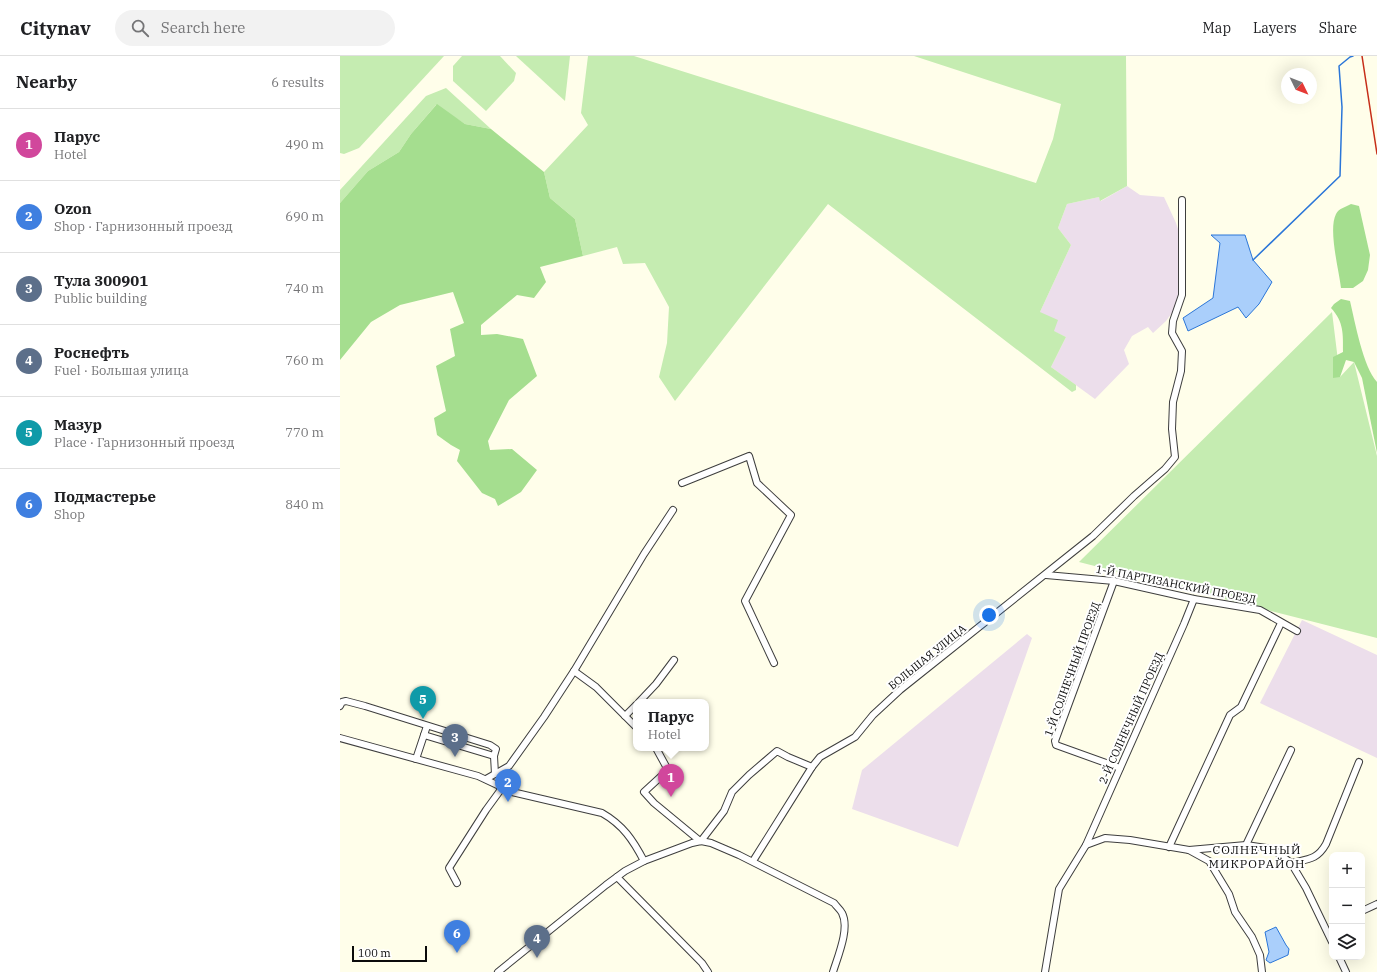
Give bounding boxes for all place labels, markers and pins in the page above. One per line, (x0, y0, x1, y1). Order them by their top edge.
pin: 5 (410, 686, 436, 719)
pin: 3 (442, 724, 468, 757)
pin: 1 (658, 764, 684, 797)
pin: 2 (495, 769, 521, 802)
pin: 6 (444, 920, 470, 953)
pin: 4 (524, 925, 550, 958)

